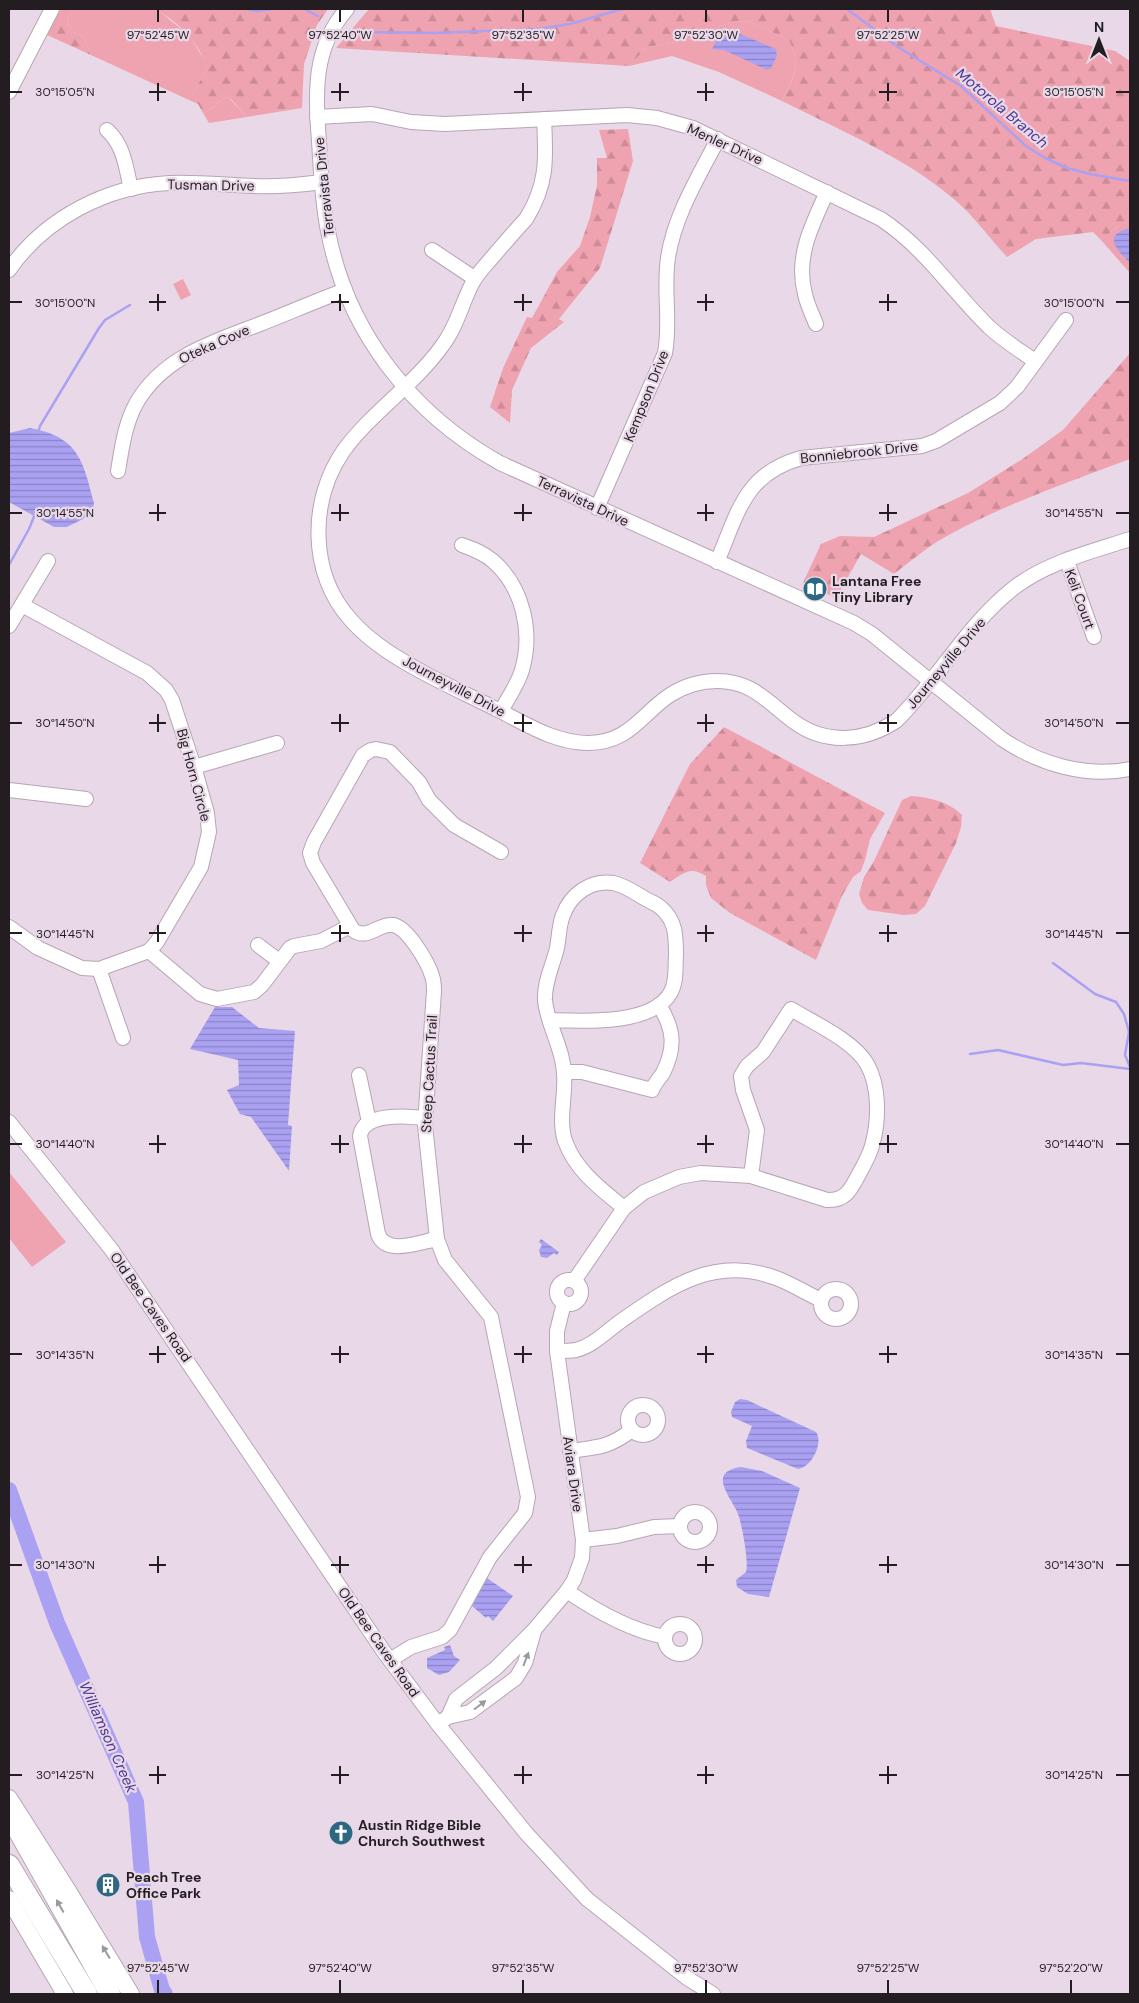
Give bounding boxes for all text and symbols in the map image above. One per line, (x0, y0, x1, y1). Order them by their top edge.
north arrow (1074, 15, 1124, 65)
text: N (1094, 18, 1104, 36)
text: 97°52'45"W (127, 27, 190, 43)
text: 97°52'40"W (308, 27, 372, 43)
text: 97°52'35"W (491, 27, 555, 43)
text: 97°52'30"W (674, 27, 738, 43)
text: 97°52'25"W (857, 27, 920, 43)
water label: Motorola Branch (952, 63, 1053, 153)
text: 30°15'05"N (35, 84, 95, 100)
text: 30°15'05"N (1044, 84, 1104, 100)
street label: Menler Drive (684, 119, 766, 169)
street label: Terravista Drive (310, 136, 338, 238)
street label: Tusman Drive (167, 175, 255, 195)
text: 30°15'00"N (35, 295, 95, 311)
text: 30°15'00"N (1044, 295, 1104, 311)
street label: Oteka Cove (176, 320, 252, 368)
street label: Kempson Drive (619, 348, 673, 444)
street label: Bonniebrook Drive (799, 437, 919, 467)
street label: Terravista Drive (534, 472, 632, 530)
text: 30°14'55"N (36, 505, 94, 521)
text: 30°14'55"N (1045, 505, 1103, 521)
street label: Keli Court (1061, 566, 1099, 632)
place label: Lantana Free Tiny Library (832, 572, 921, 606)
library icon: Lantana Free Tiny Library (802, 576, 828, 602)
street label: Journeyville Drive (903, 614, 990, 712)
street label: Journeyville Drive (400, 651, 509, 721)
text: 30°14'50"N (35, 715, 95, 731)
text: 30°14'50"N (1044, 715, 1104, 731)
street label: Big Horn Circle (173, 727, 215, 823)
text: 30°14'45"N (36, 926, 94, 942)
text: 30°14'45"N (1045, 926, 1103, 942)
street label: Steep Cactus Trail (417, 1015, 441, 1133)
text: 30°14'40"N (36, 1136, 95, 1152)
text: 30°14'40"N (1045, 1136, 1104, 1152)
street label: Old Bee Caves Road (106, 1248, 196, 1366)
text: 30°14'35"N (36, 1347, 94, 1363)
text: 30°14'35"N (1045, 1347, 1103, 1363)
street label: Aviara Drive (559, 1435, 587, 1513)
text: 30°14'30"N (35, 1557, 95, 1573)
text: 30°14'30"N (1044, 1557, 1104, 1573)
street label: Old Bee Caves Road (334, 1583, 424, 1701)
one-way arrow (522, 1651, 530, 1666)
water label: Williamson Creek (74, 1678, 142, 1796)
one-way arrow (474, 1700, 487, 1710)
text: 30°14'25"N (36, 1767, 94, 1783)
text: 30°14'25"N (1045, 1767, 1103, 1783)
place label: Austin Ridge Bible Church Southwest (358, 1816, 485, 1850)
church icon: Austin Ridge Bible Church Southwest (328, 1820, 354, 1846)
place label: Peach Tree Office Park (126, 1868, 202, 1902)
building icon: Peach Tree Office Park (95, 1872, 121, 1898)
one-way arrow (56, 1899, 64, 1914)
one-way arrow (101, 1946, 110, 1959)
text: 97°52'45"W (127, 1960, 190, 1976)
text: 97°52'40"W (308, 1960, 372, 1976)
text: 97°52'35"W (491, 1960, 555, 1976)
text: 97°52'30"W (674, 1960, 738, 1976)
text: 97°52'25"W (857, 1960, 920, 1976)
text: 97°52'20"W (1039, 1960, 1103, 1976)

